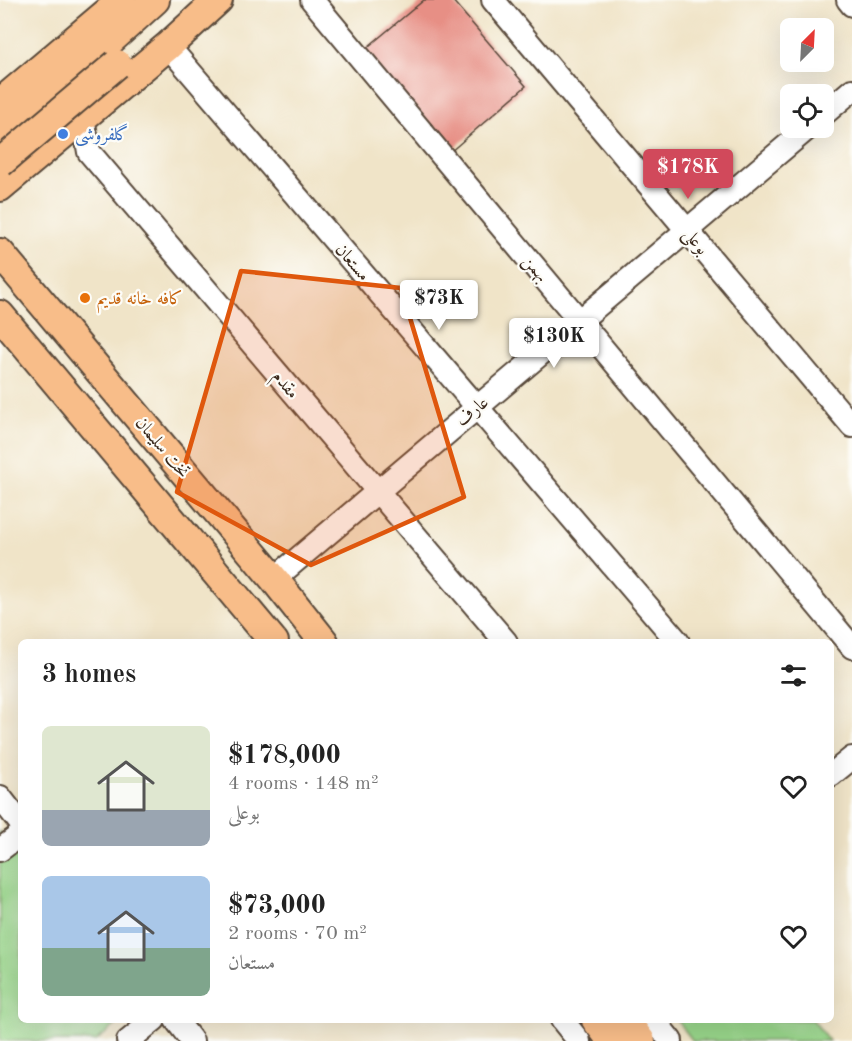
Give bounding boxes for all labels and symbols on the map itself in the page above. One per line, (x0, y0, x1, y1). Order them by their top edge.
north arrow (780, 18, 834, 72)
place label: گلفروشی (75, 123, 129, 147)
marker: گلفروشی (56, 127, 70, 141)
pin: $178K (646, 149, 730, 200)
street label: بوعلی (677, 225, 711, 260)
street label: مستعان (331, 241, 373, 285)
street label: بهمن (517, 252, 551, 287)
pin: $73K (403, 280, 475, 331)
place label: کافه خانه قدیم (97, 289, 183, 314)
marker: کافه خانه قدیم (78, 291, 92, 305)
pin: $130K (512, 318, 596, 369)
street label: مقدم (264, 367, 302, 406)
street label: عارف (453, 393, 493, 431)
street label: تخت سلیمان (132, 414, 193, 482)

